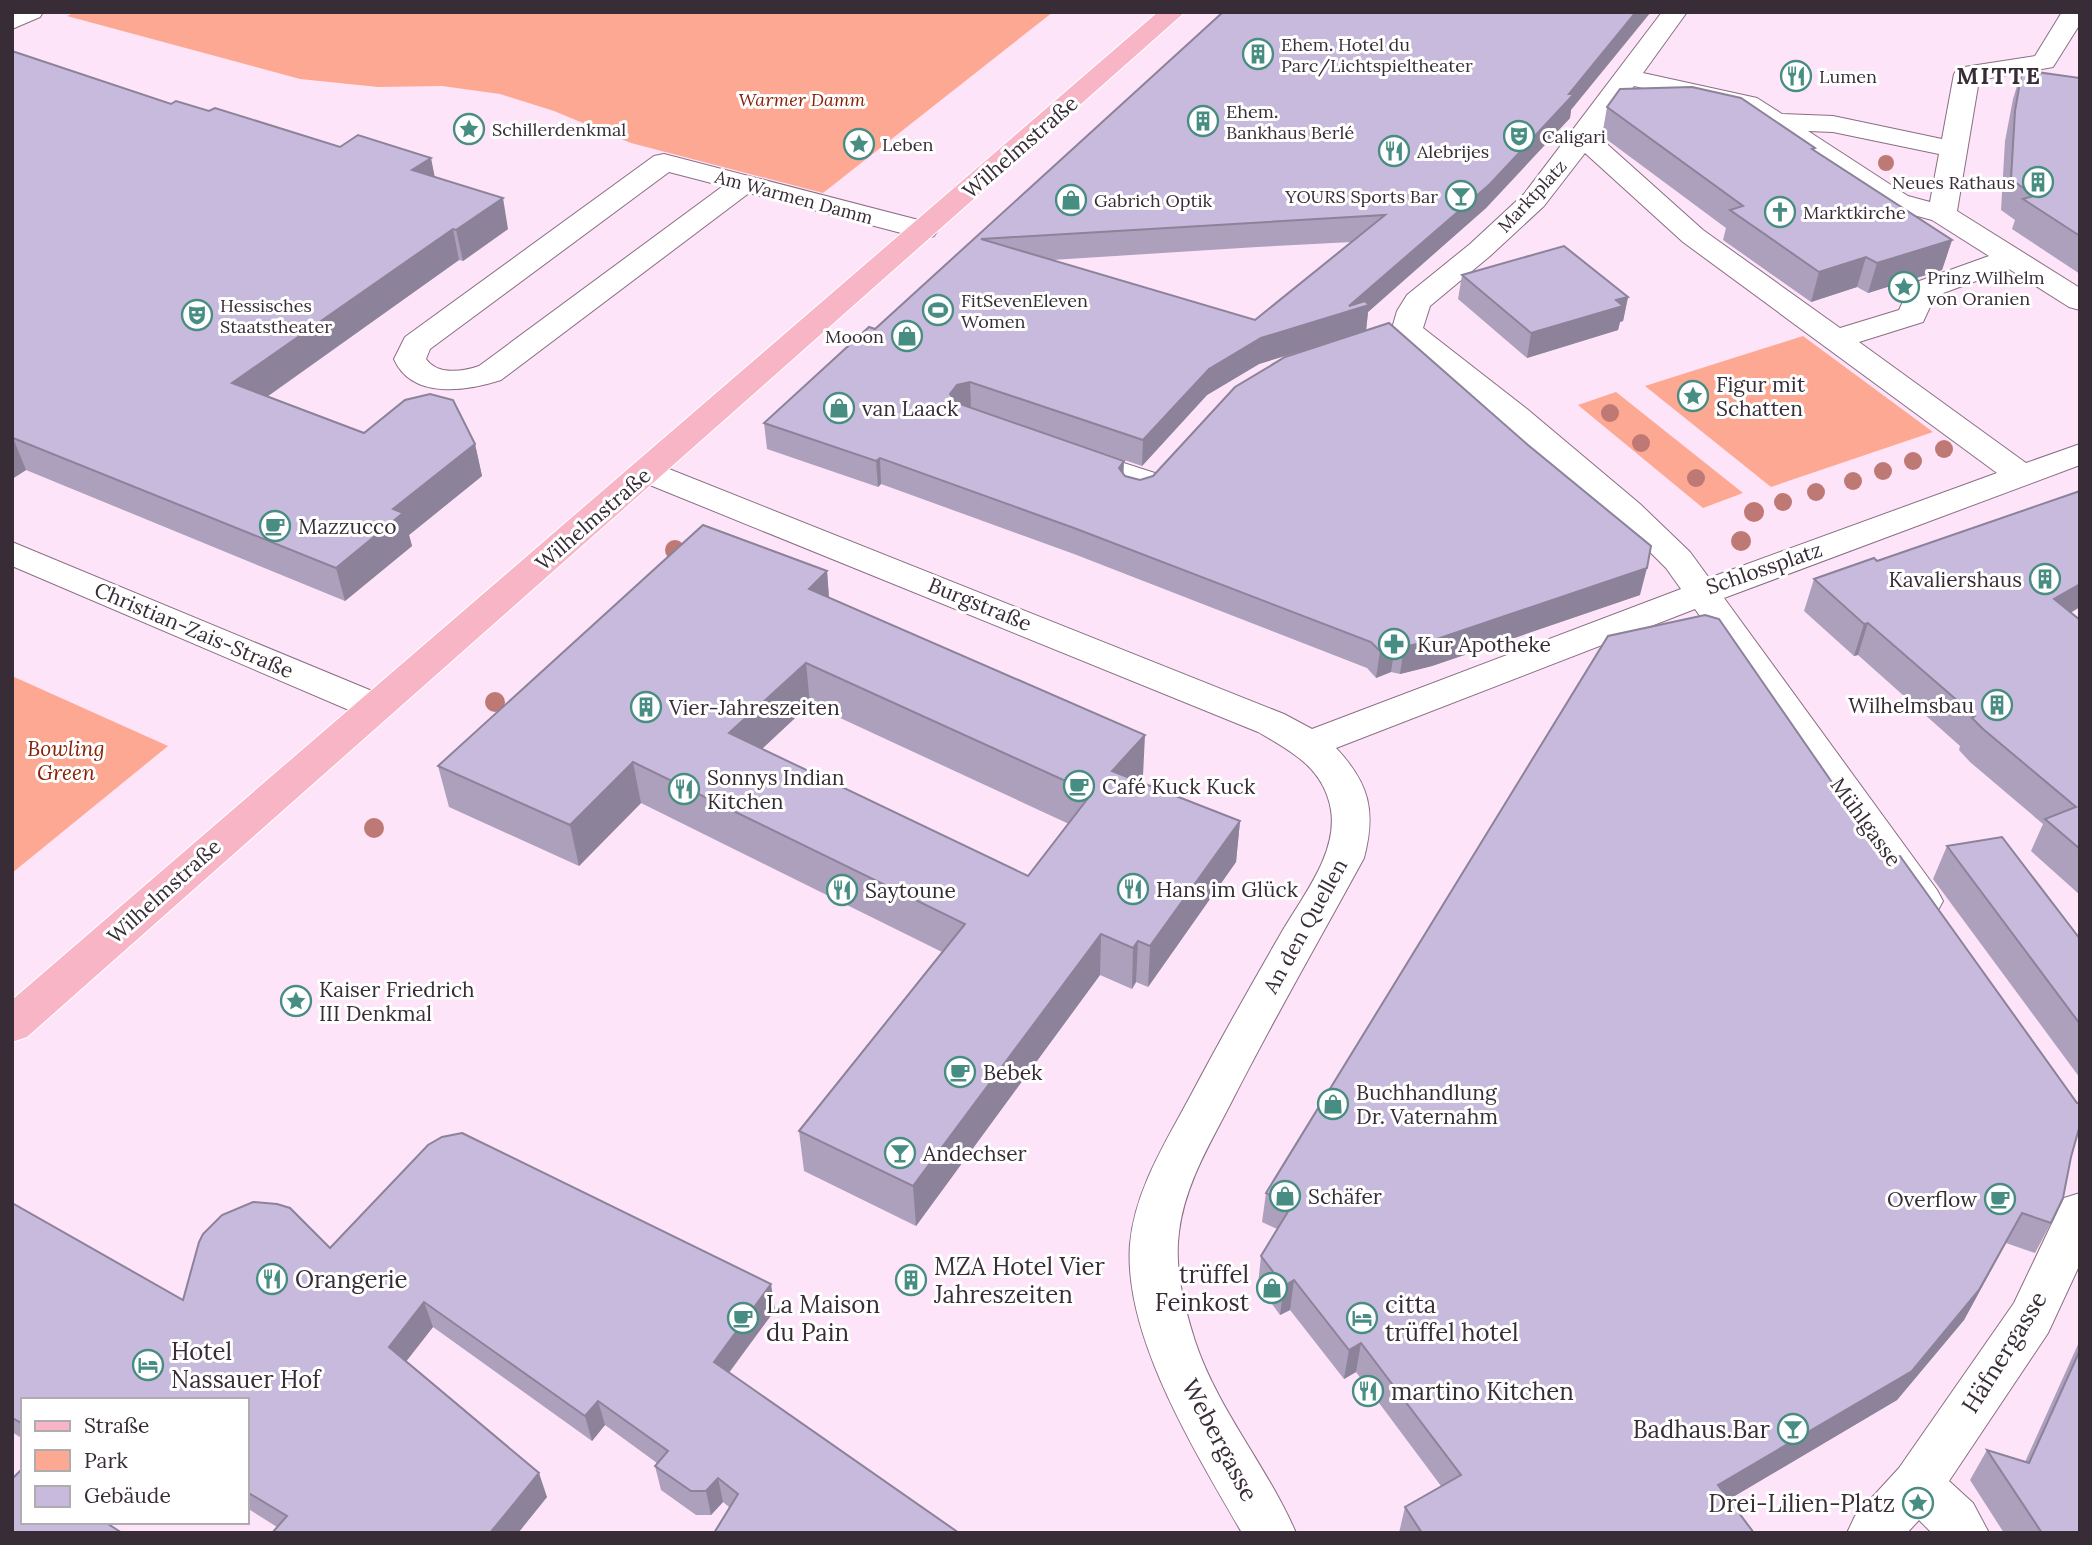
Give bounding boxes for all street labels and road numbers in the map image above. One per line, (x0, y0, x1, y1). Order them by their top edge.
street label: Wilhelmstraße (957, 90, 1083, 204)
street label: Marktplatz (1493, 155, 1571, 237)
street label: Am Warmen Damm (711, 165, 876, 229)
street label: Wilhelmstraße (530, 462, 656, 576)
street label: Schlossplatz (1702, 536, 1826, 600)
street label: Burgstraße (924, 571, 1036, 637)
street label: Christian-Zais-Straße (90, 576, 298, 684)
street label: Mühlgasse (1825, 772, 1907, 872)
street label: Wilhelmstraße (101, 833, 227, 949)
street label: An den Quellen (1256, 854, 1353, 999)
street label: Häfnergasse (1954, 1285, 2054, 1419)
street label: Webergasse (1175, 1374, 1265, 1506)

